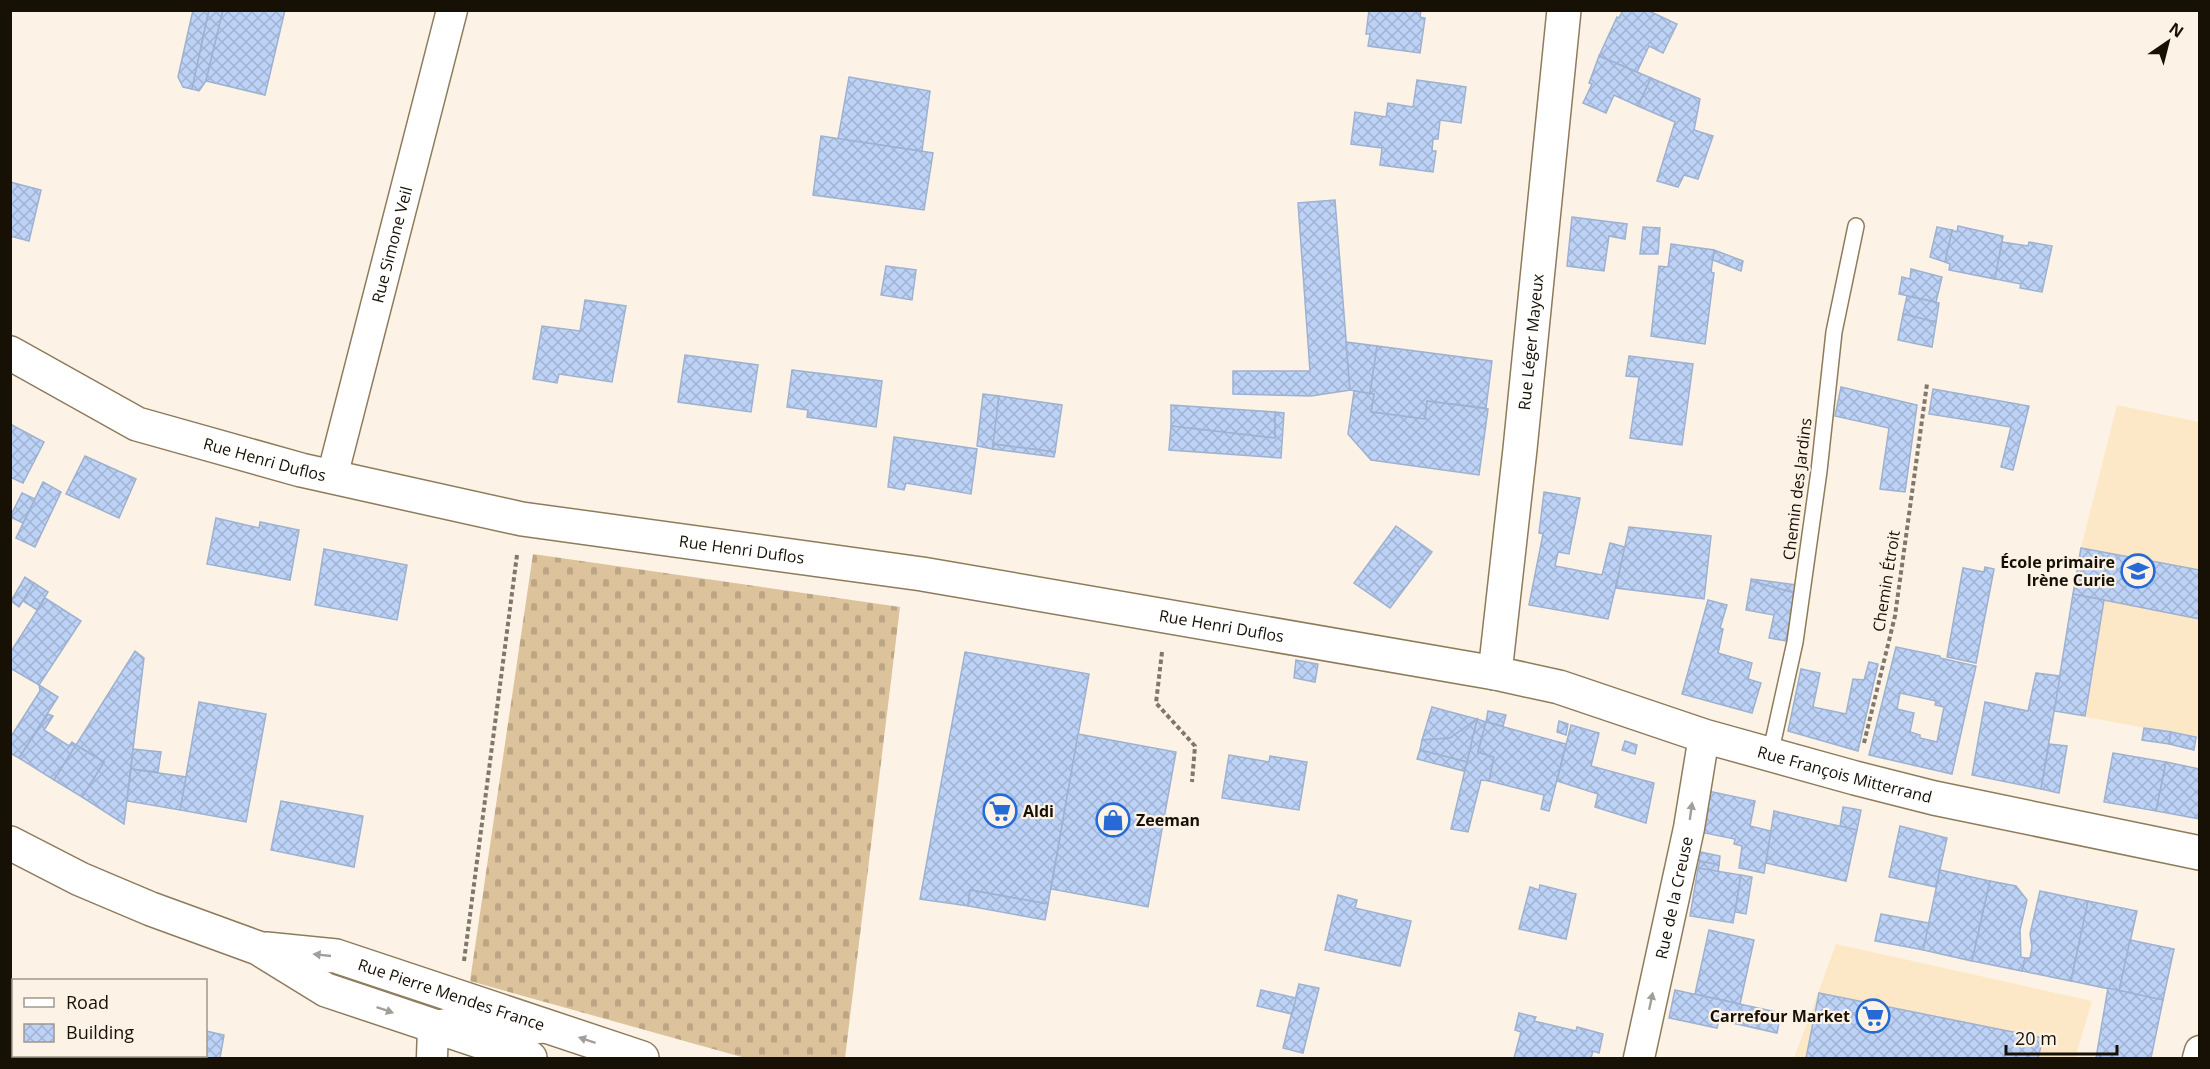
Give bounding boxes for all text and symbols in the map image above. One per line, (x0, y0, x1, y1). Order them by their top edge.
north arrow (2138, 12, 2198, 72)
text: N (2165, 17, 2188, 42)
street label: Rue Simone Veil (366, 184, 417, 305)
street label: Rue Léger Mayeux (1513, 272, 1549, 411)
street label: Chemin des Jardins (1777, 417, 1817, 561)
street label: Rue Henri Duflos (201, 432, 328, 486)
street label: Chemin Étroit (1867, 529, 1905, 633)
street label: Rue Henri Duflos (678, 530, 806, 569)
place label: École primaire Irène Curie (2000, 551, 2115, 591)
school or university icon: École primaire Irène Curie (2120, 553, 2156, 589)
street label: Rue Henri Duflos (1158, 604, 1286, 647)
street label: Rue François Mitterrand (1755, 740, 1934, 808)
supermarket icon: Aldi (982, 793, 1018, 829)
place label: Aldi (1023, 800, 1054, 822)
one-way arrow (1687, 801, 1696, 820)
shop icon: Zeeman (1095, 802, 1131, 838)
place label: Zeeman (1136, 809, 1200, 831)
street label: Rue de la Creuse (1650, 834, 1698, 961)
one-way arrow (312, 950, 331, 959)
street label: Rue Pierre Mendes France (355, 953, 548, 1036)
legend (12, 979, 207, 1057)
text: Road (66, 990, 109, 1014)
one-way arrow (1647, 992, 1656, 1011)
supermarket icon: Carrefour Market (1855, 998, 1891, 1034)
place label: Carrefour Market (1710, 1005, 1850, 1027)
one-way arrow (376, 1006, 394, 1016)
scale bar (2006, 1018, 2117, 1056)
text: Building (66, 1020, 134, 1044)
text: 20 m (2015, 1026, 2057, 1050)
one-way arrow (578, 1035, 596, 1044)

